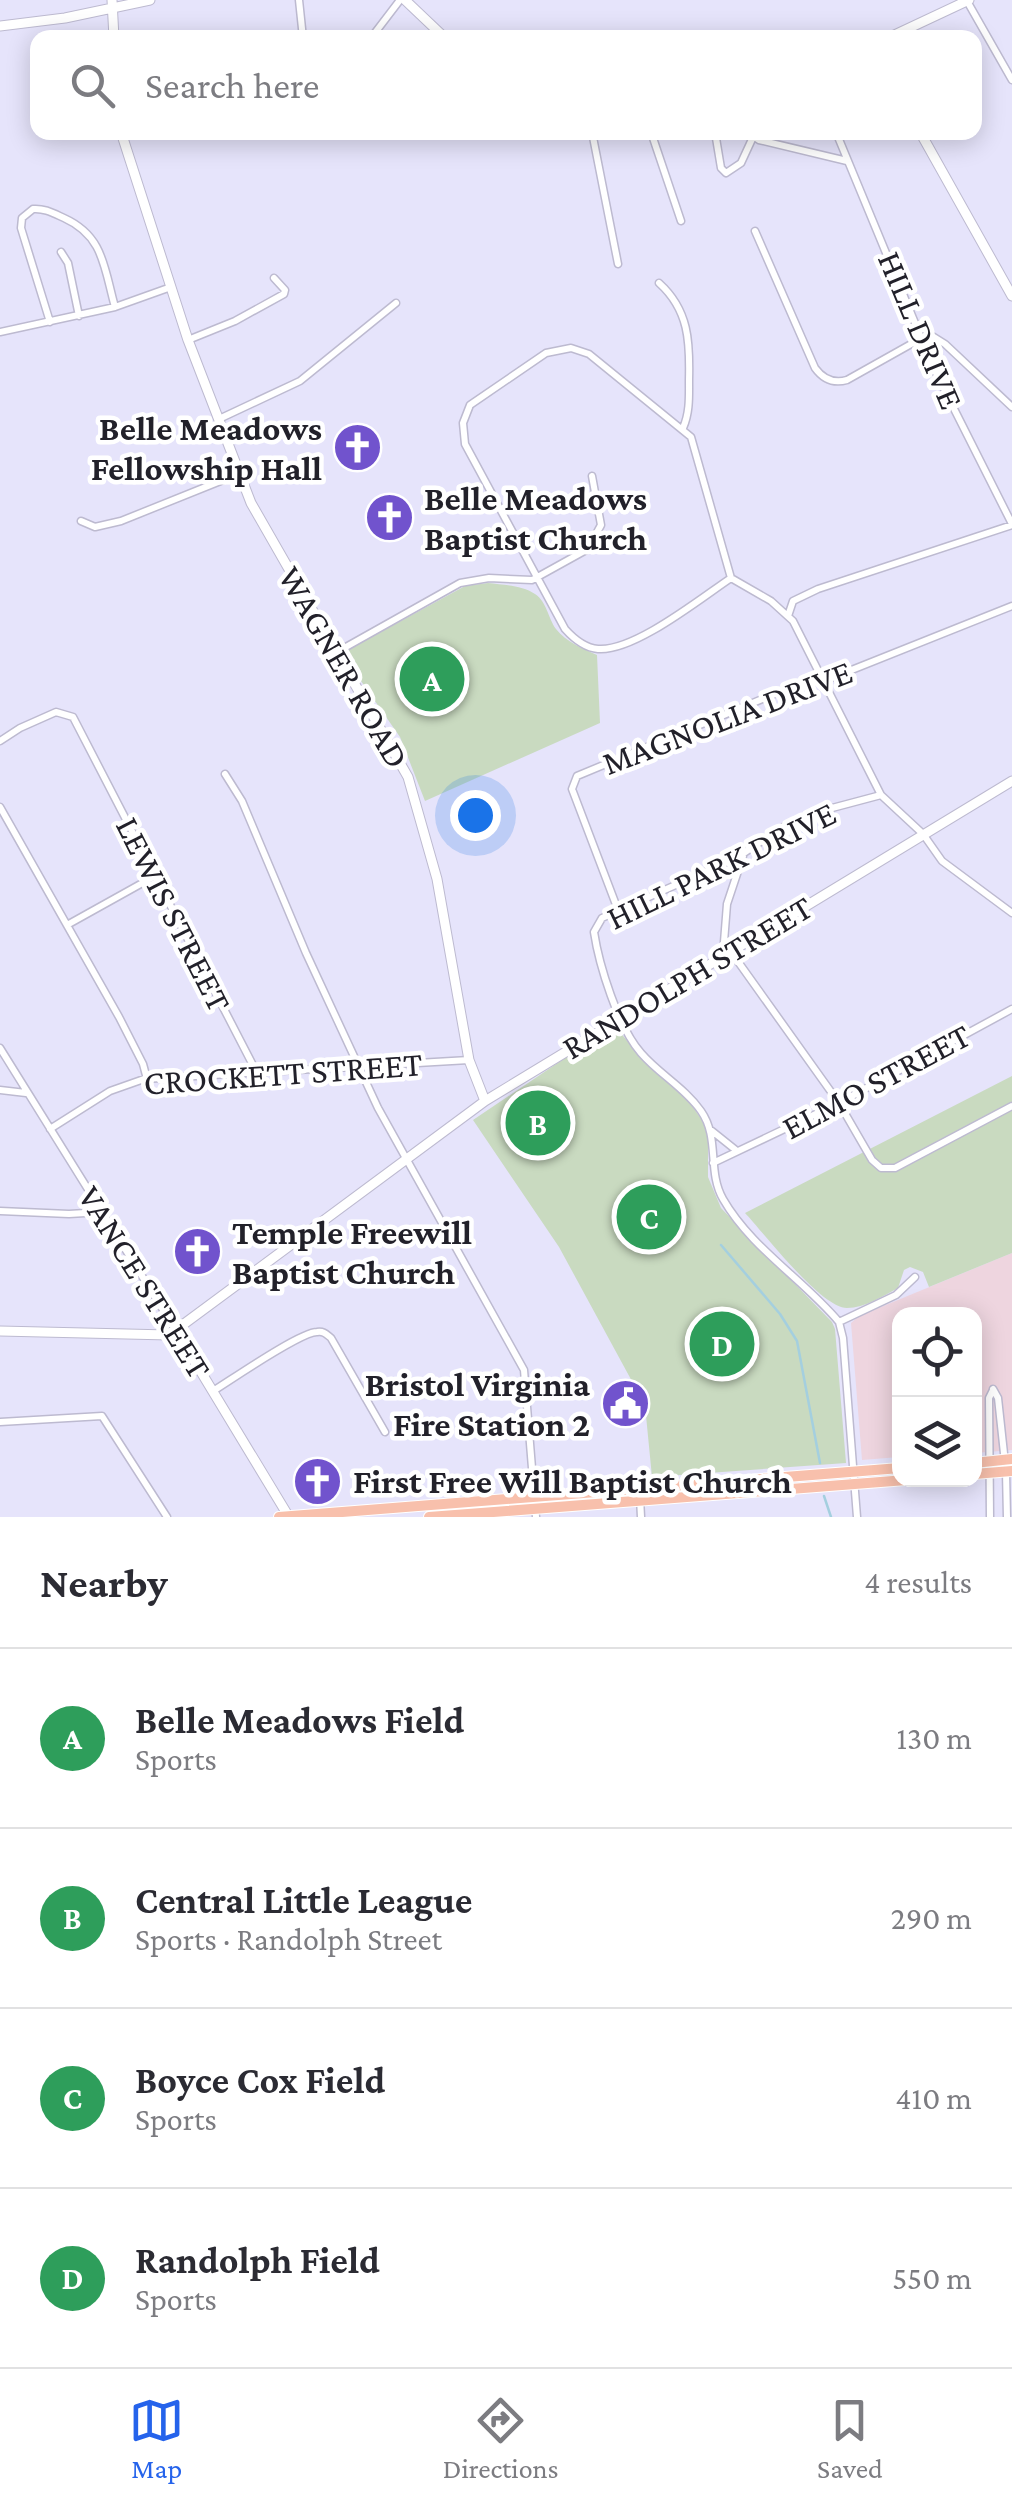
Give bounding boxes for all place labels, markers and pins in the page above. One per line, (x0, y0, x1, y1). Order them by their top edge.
place label: Belle Meadows Fellowship Hall (91, 409, 322, 488)
church icon: Belle Meadows Fellowship Hall (331, 422, 383, 474)
place label: Belle Meadows Baptist Church (424, 479, 647, 558)
church icon: Belle Meadows Baptist Church (363, 492, 415, 544)
pin: A (400, 642, 464, 716)
pin: B (506, 1086, 570, 1160)
pin: C (616, 1180, 682, 1254)
place label: Temple Freewill Baptist Church (232, 1213, 472, 1292)
church icon: Temple Freewill Baptist Church (171, 1226, 223, 1278)
pin: D (690, 1306, 754, 1382)
place label: Bristol Virginia Fire Station 2 (365, 1365, 590, 1444)
public building icon: Bristol Virginia Fire Station 2 (599, 1378, 651, 1430)
church icon: First Free Will Baptist Church (292, 1455, 344, 1507)
place label: First Free Will Baptist Church (353, 1462, 792, 1501)

